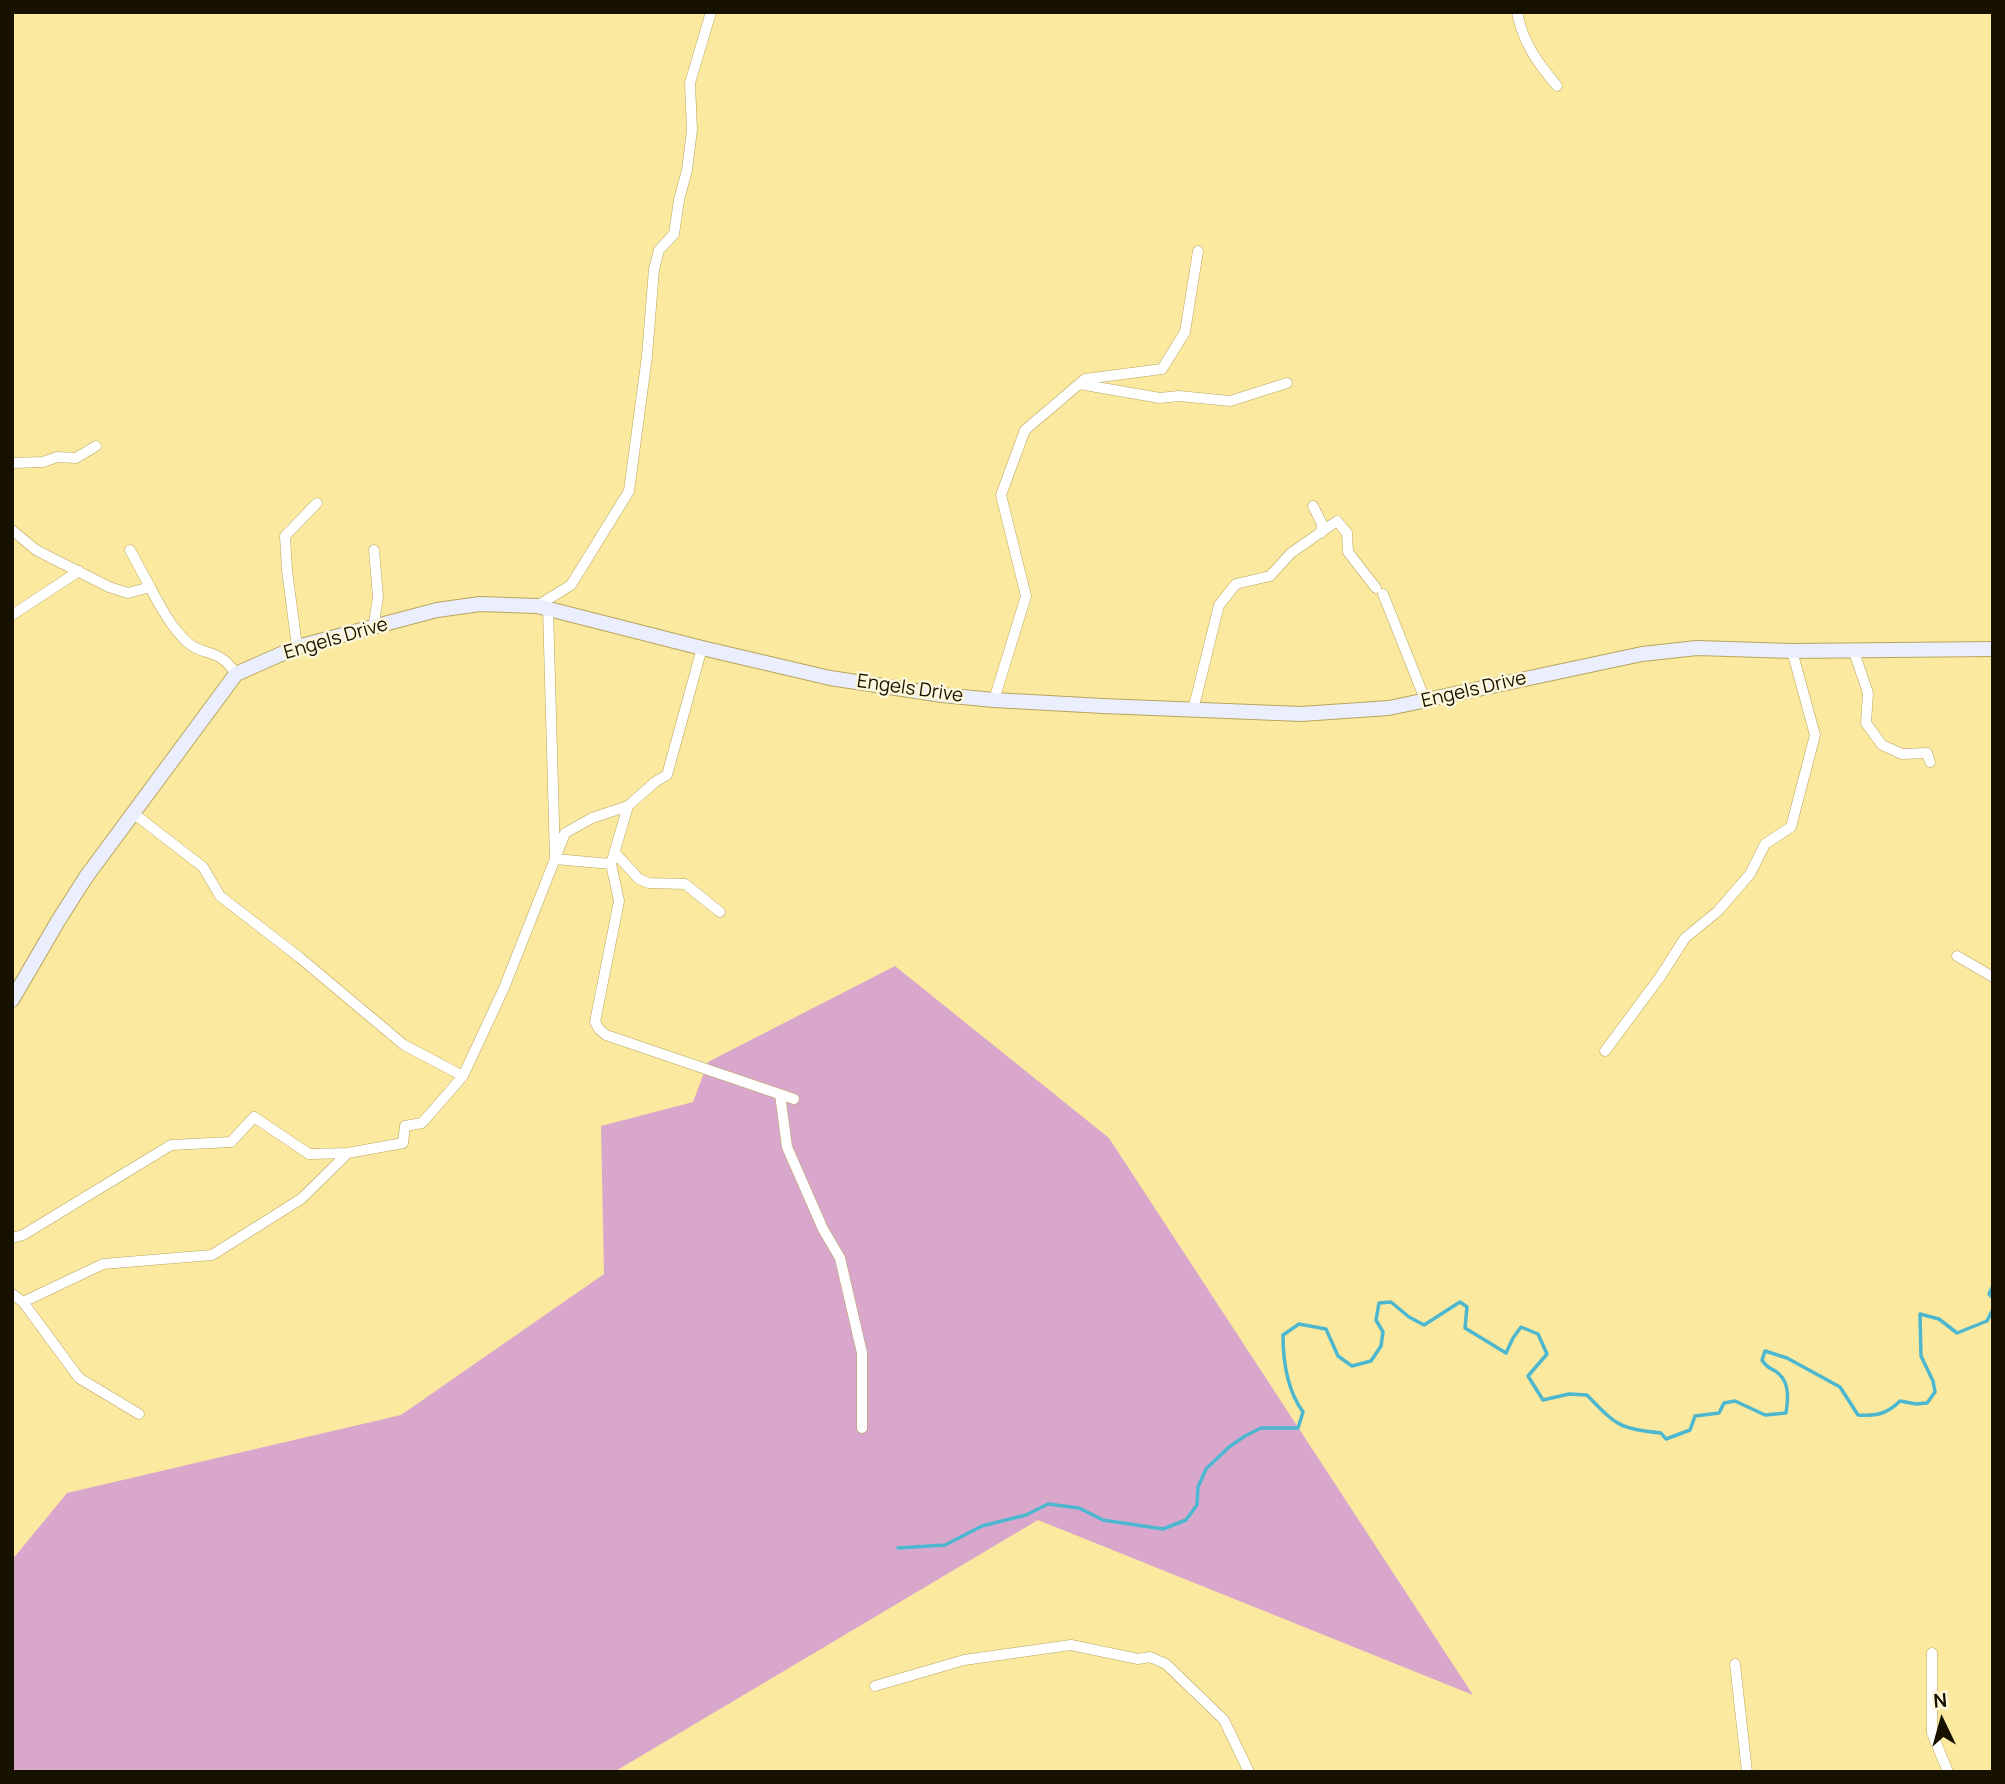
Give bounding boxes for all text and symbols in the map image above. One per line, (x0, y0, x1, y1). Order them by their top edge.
street label: Engels Drive (281, 613, 391, 665)
street label: Engels Drive (1419, 667, 1529, 713)
street label: Engels Drive (855, 670, 965, 708)
north arrow (1907, 1686, 1977, 1756)
text: N (1932, 1687, 1948, 1714)

